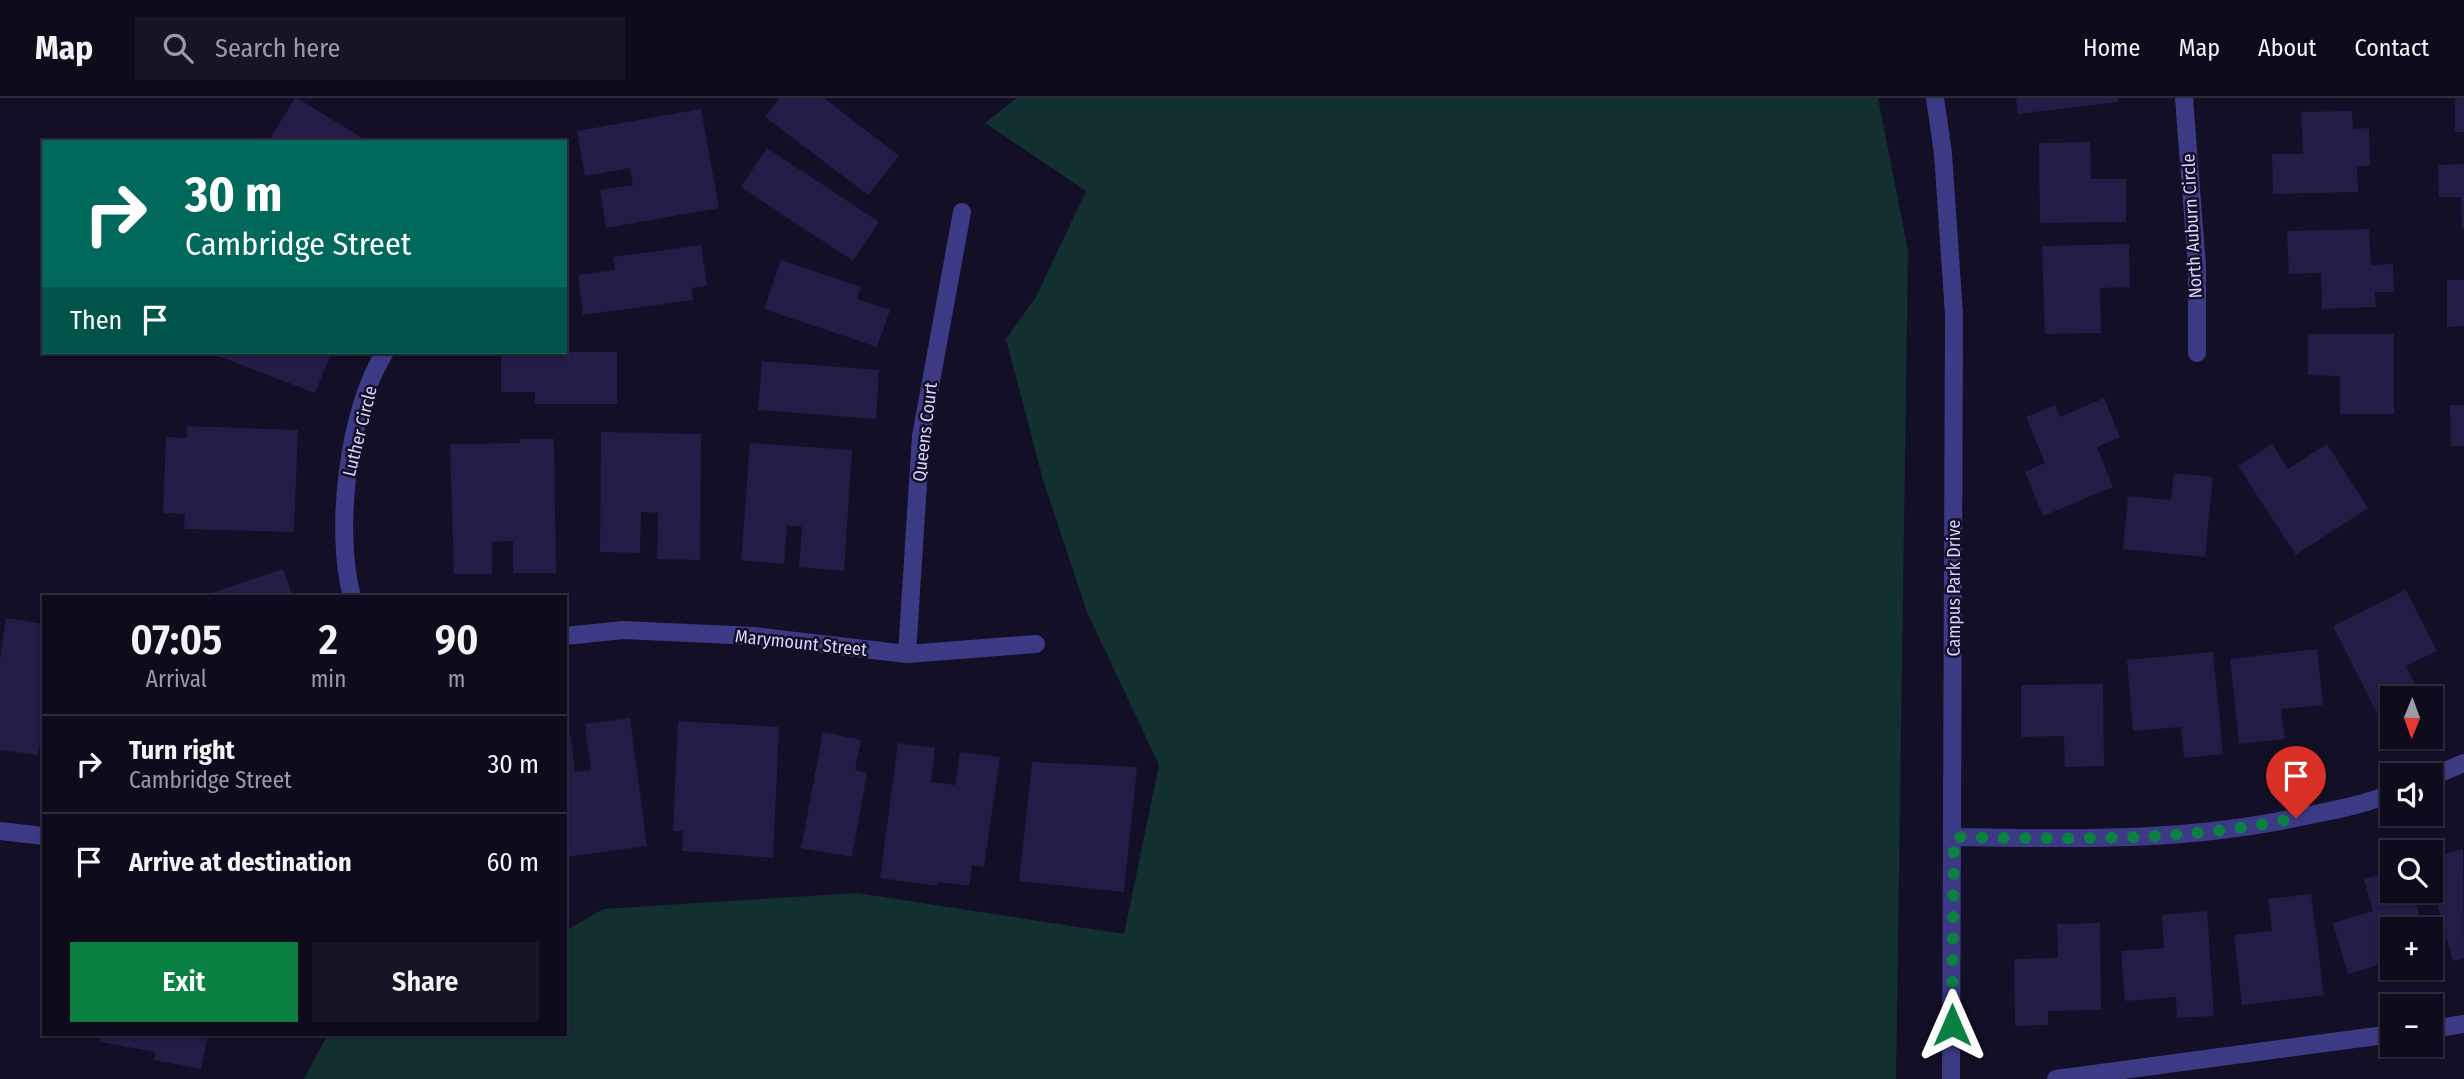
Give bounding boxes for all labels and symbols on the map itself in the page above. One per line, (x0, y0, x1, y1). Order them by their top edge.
street label: North Auburn Circle (2177, 153, 2207, 299)
street label: Queens Court (908, 381, 942, 483)
street label: Luther Circle (338, 383, 382, 479)
street label: Campus Park Drive (1943, 519, 1965, 656)
street label: Marymount Street (734, 625, 868, 661)
north arrow (2380, 686, 2443, 749)
pin (2266, 746, 2326, 818)
position arrow (1915, 988, 1989, 1062)

